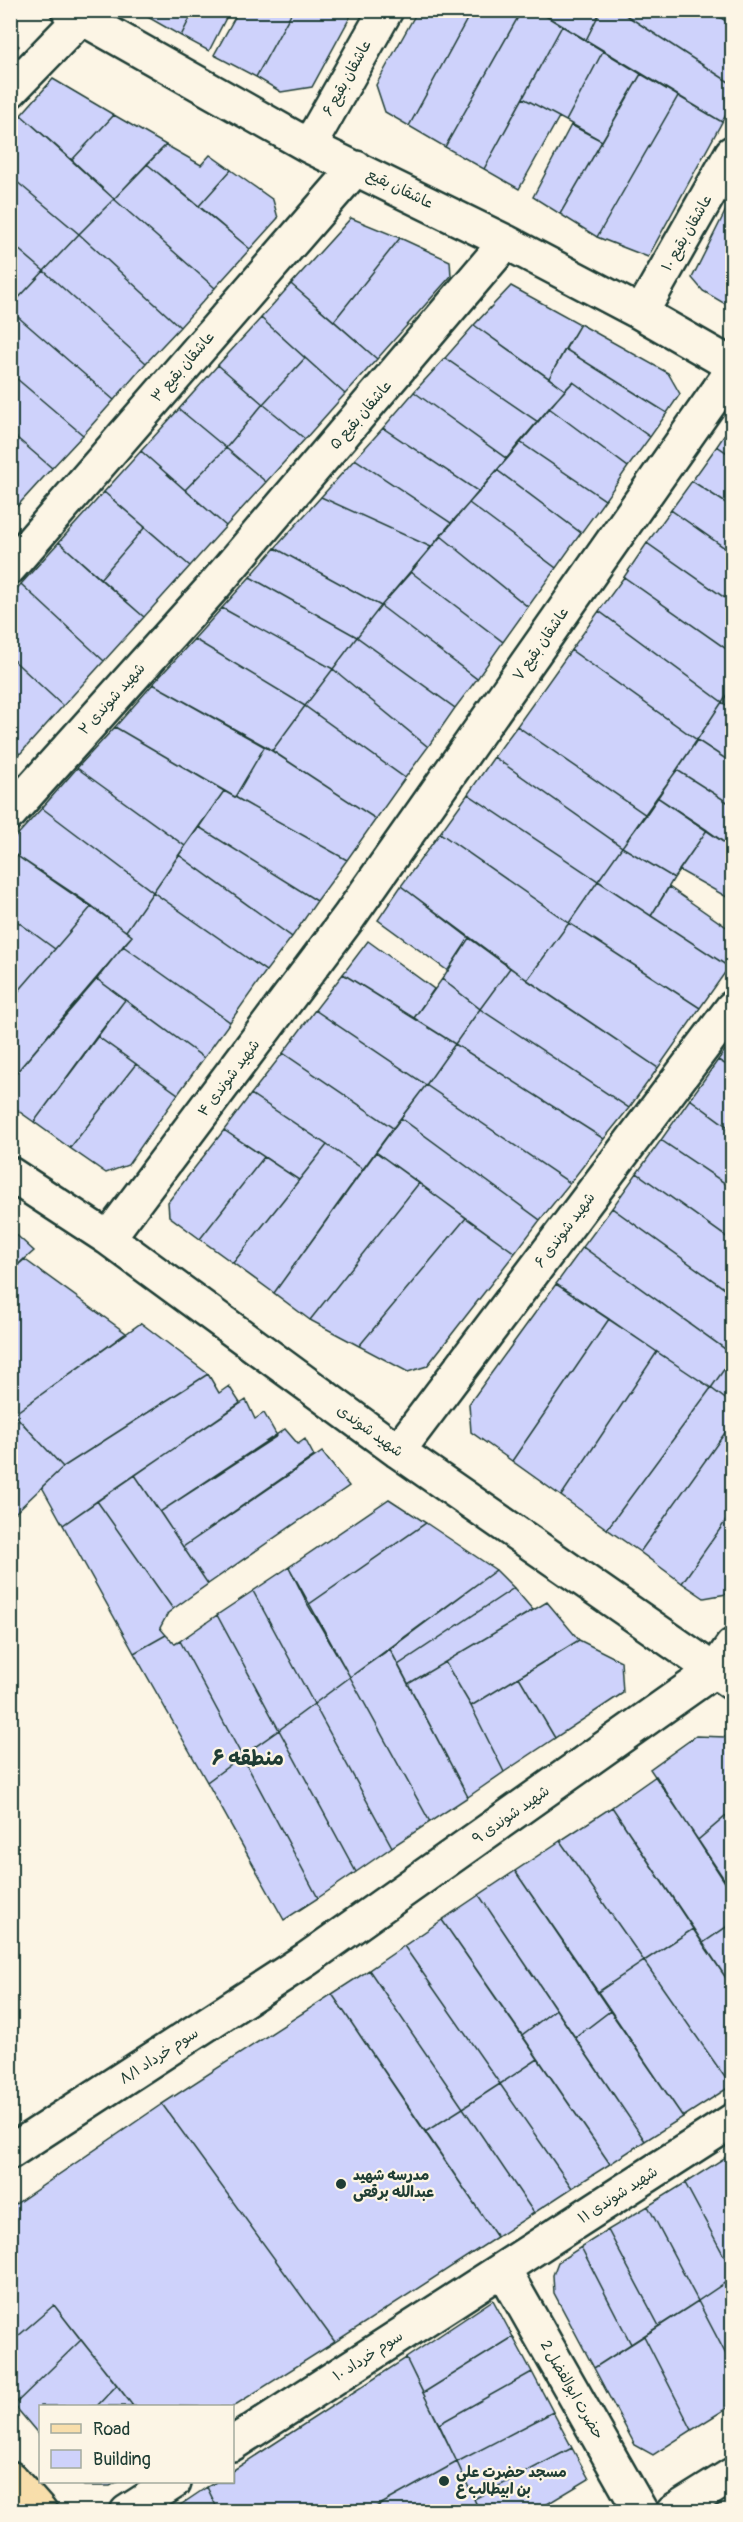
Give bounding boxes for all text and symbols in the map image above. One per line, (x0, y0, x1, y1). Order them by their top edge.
street label: عاشقان بقیع ۶ (318, 37, 377, 120)
street label: عاشقان بقیع (363, 165, 436, 214)
street label: عاشقان بقیع ۱۰ (657, 191, 717, 275)
street label: عاشقان بقیع ۳ (147, 328, 220, 407)
street label: عاشقان بقیع ۵ (326, 377, 397, 454)
street label: عاشقان بقیع ۷ (509, 603, 574, 685)
street label: شهید شوندی ۲ (75, 659, 149, 739)
street label: شهید شوندی ۴ (194, 1036, 264, 1120)
street label: شهید شوندی ۶ (530, 1188, 600, 1272)
street label: شهید شوندی (333, 1401, 407, 1461)
district label: منطقه ۶ (212, 1745, 284, 1772)
street label: شهید شوندی ۹ (469, 1781, 553, 1849)
street label: سوم خرداد ۸/۱ (116, 2023, 203, 2090)
street label: شهید شوندی ۱۱ (574, 2162, 662, 2228)
place label: مدرسه شهید عبدالله برقعی (353, 2166, 434, 2202)
marker: مدرسه شهید عبدالله برقعی (334, 2177, 348, 2191)
street label: سوم خرداد ۱۰ (329, 2326, 408, 2387)
street label: حضرت ابوالفضل 2 (536, 2337, 608, 2443)
legend (39, 2405, 234, 2483)
text: Road (93, 2418, 130, 2441)
text: Building (93, 2448, 151, 2471)
place label: مسجد حضرت علی بن ابیطالب ع (456, 2463, 567, 2499)
marker: مسجد حضرت علی بن ابیطالب ع (437, 2474, 451, 2488)

